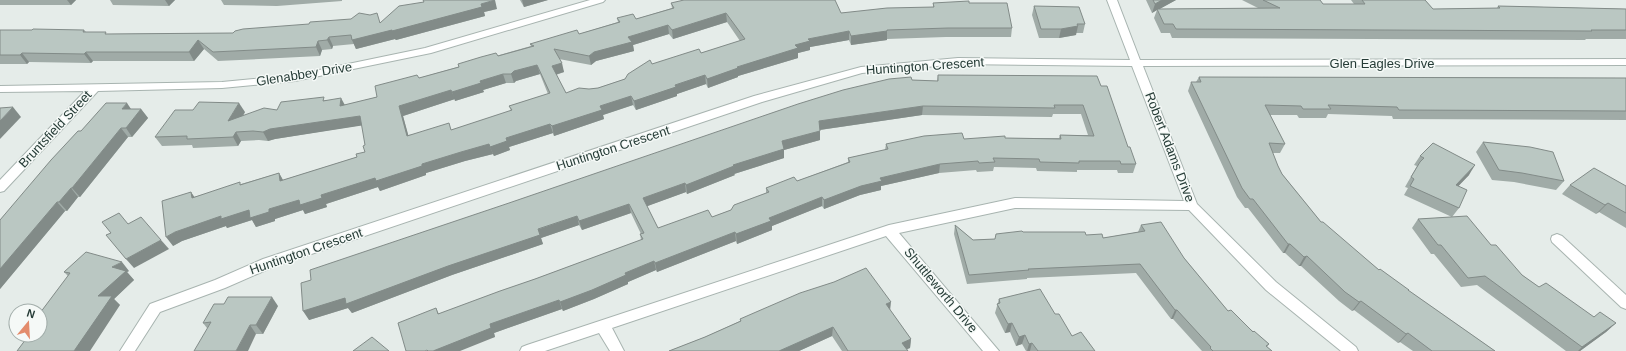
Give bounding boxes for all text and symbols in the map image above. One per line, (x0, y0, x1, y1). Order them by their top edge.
street label: Huntington Crescent (865, 54, 985, 78)
street label: Glen Eagles Drive (1330, 56, 1434, 71)
street label: Glenabbey Drive (255, 59, 353, 89)
street label: Bruntsfield Street (16, 87, 95, 171)
street label: Robert Adams Drive (1142, 90, 1198, 204)
street label: Huntington Crescent (554, 122, 672, 173)
street label: Huntington Crescent (248, 224, 365, 277)
street label: Shuttleworth Drive (901, 244, 981, 336)
north arrow (8, 303, 48, 343)
text: N (25, 307, 37, 320)

